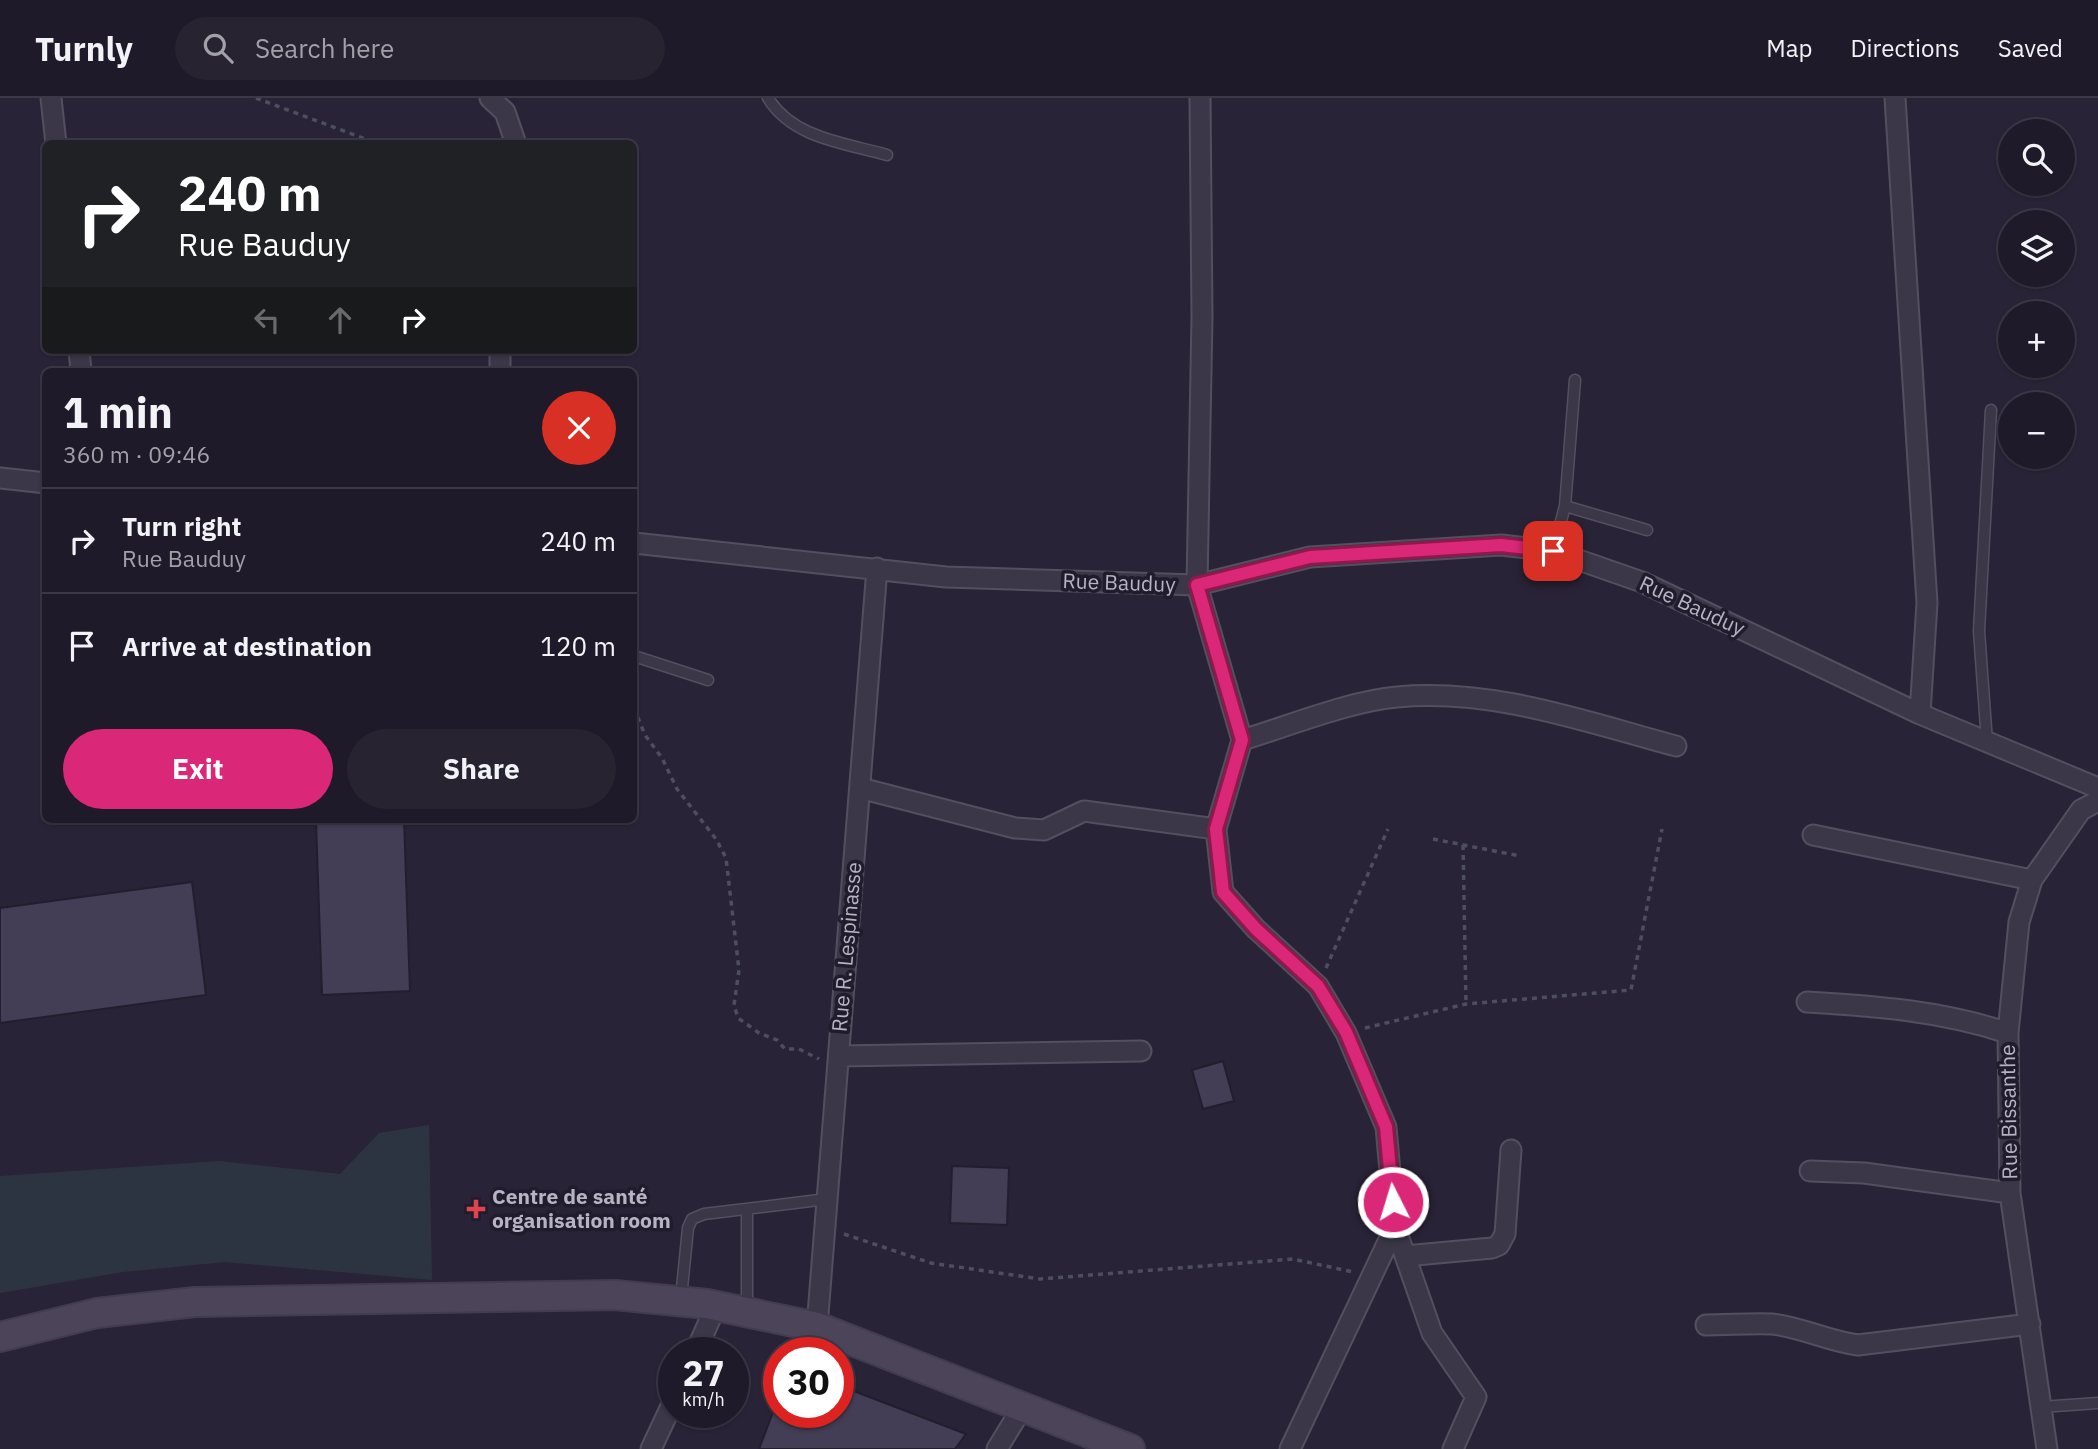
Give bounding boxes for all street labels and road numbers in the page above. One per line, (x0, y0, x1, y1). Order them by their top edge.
street label: Rue Bauduy (1062, 566, 1177, 598)
street label: Rue Bauduy (1635, 568, 1750, 642)
street label: Rue R. Lespinasse (825, 861, 867, 1033)
street label: Rue Bissanthe (1993, 1044, 2023, 1180)

